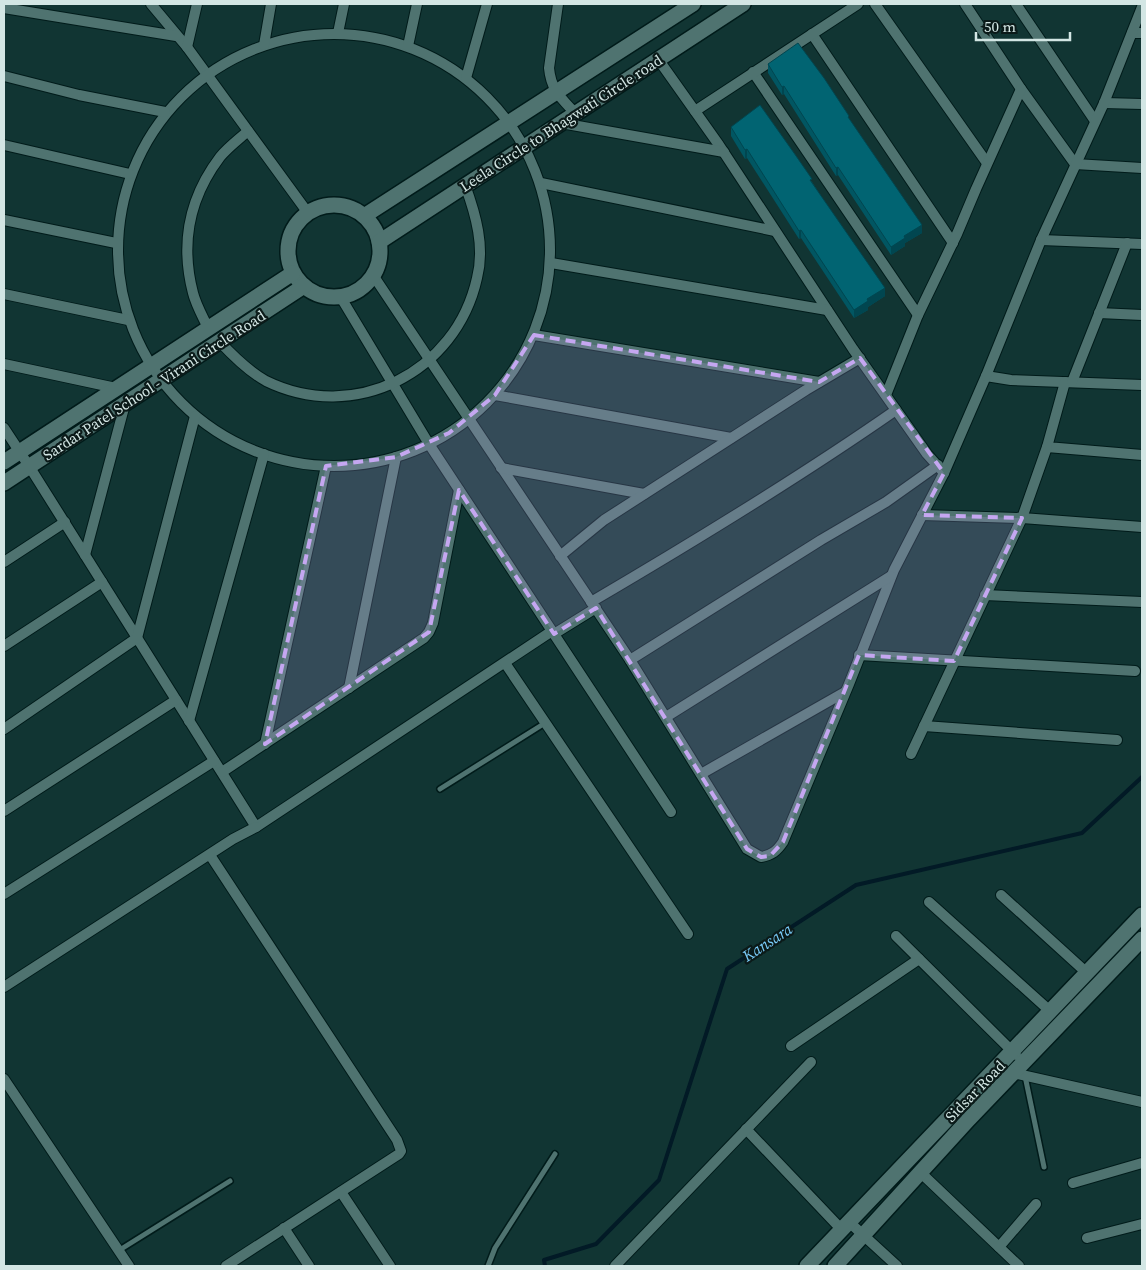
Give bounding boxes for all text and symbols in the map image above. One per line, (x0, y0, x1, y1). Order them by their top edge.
scale bar (976, 10, 1070, 42)
text: 50 m (984, 16, 1016, 37)
street label: Leela Circle to Bhagwati Circle road (456, 49, 667, 197)
street label: Sardar Patel School - Virani Circle Road (39, 305, 270, 465)
water label: Kansara (737, 917, 797, 967)
street label: Sidsar Road (940, 1055, 1010, 1127)

